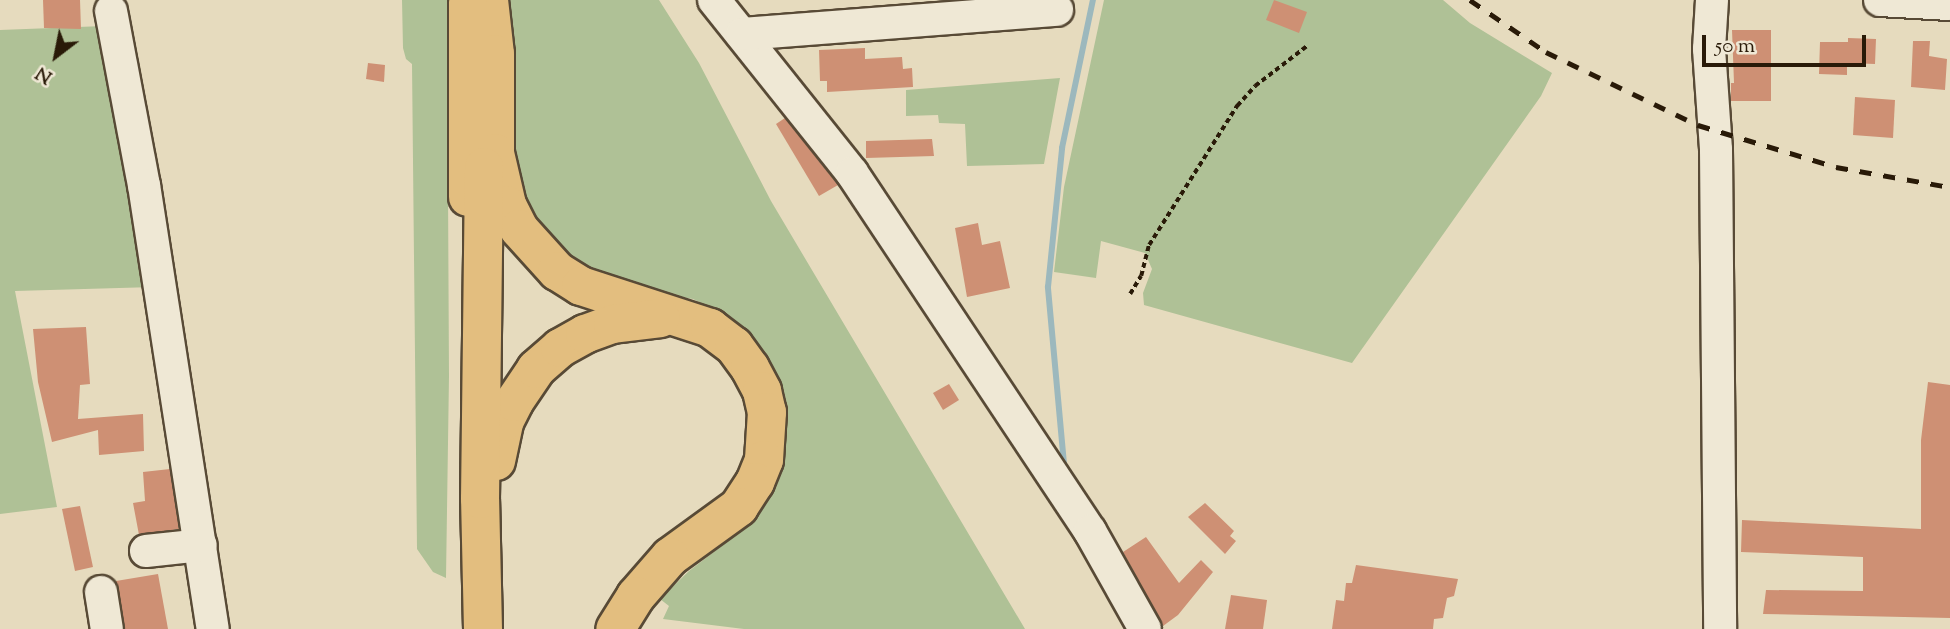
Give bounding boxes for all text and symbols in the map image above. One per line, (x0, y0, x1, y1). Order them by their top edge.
north arrow (21, 21, 91, 91)
scale bar (1705, 21, 1870, 65)
text: 50 m (1715, 32, 1755, 62)
text: N (31, 59, 58, 90)

